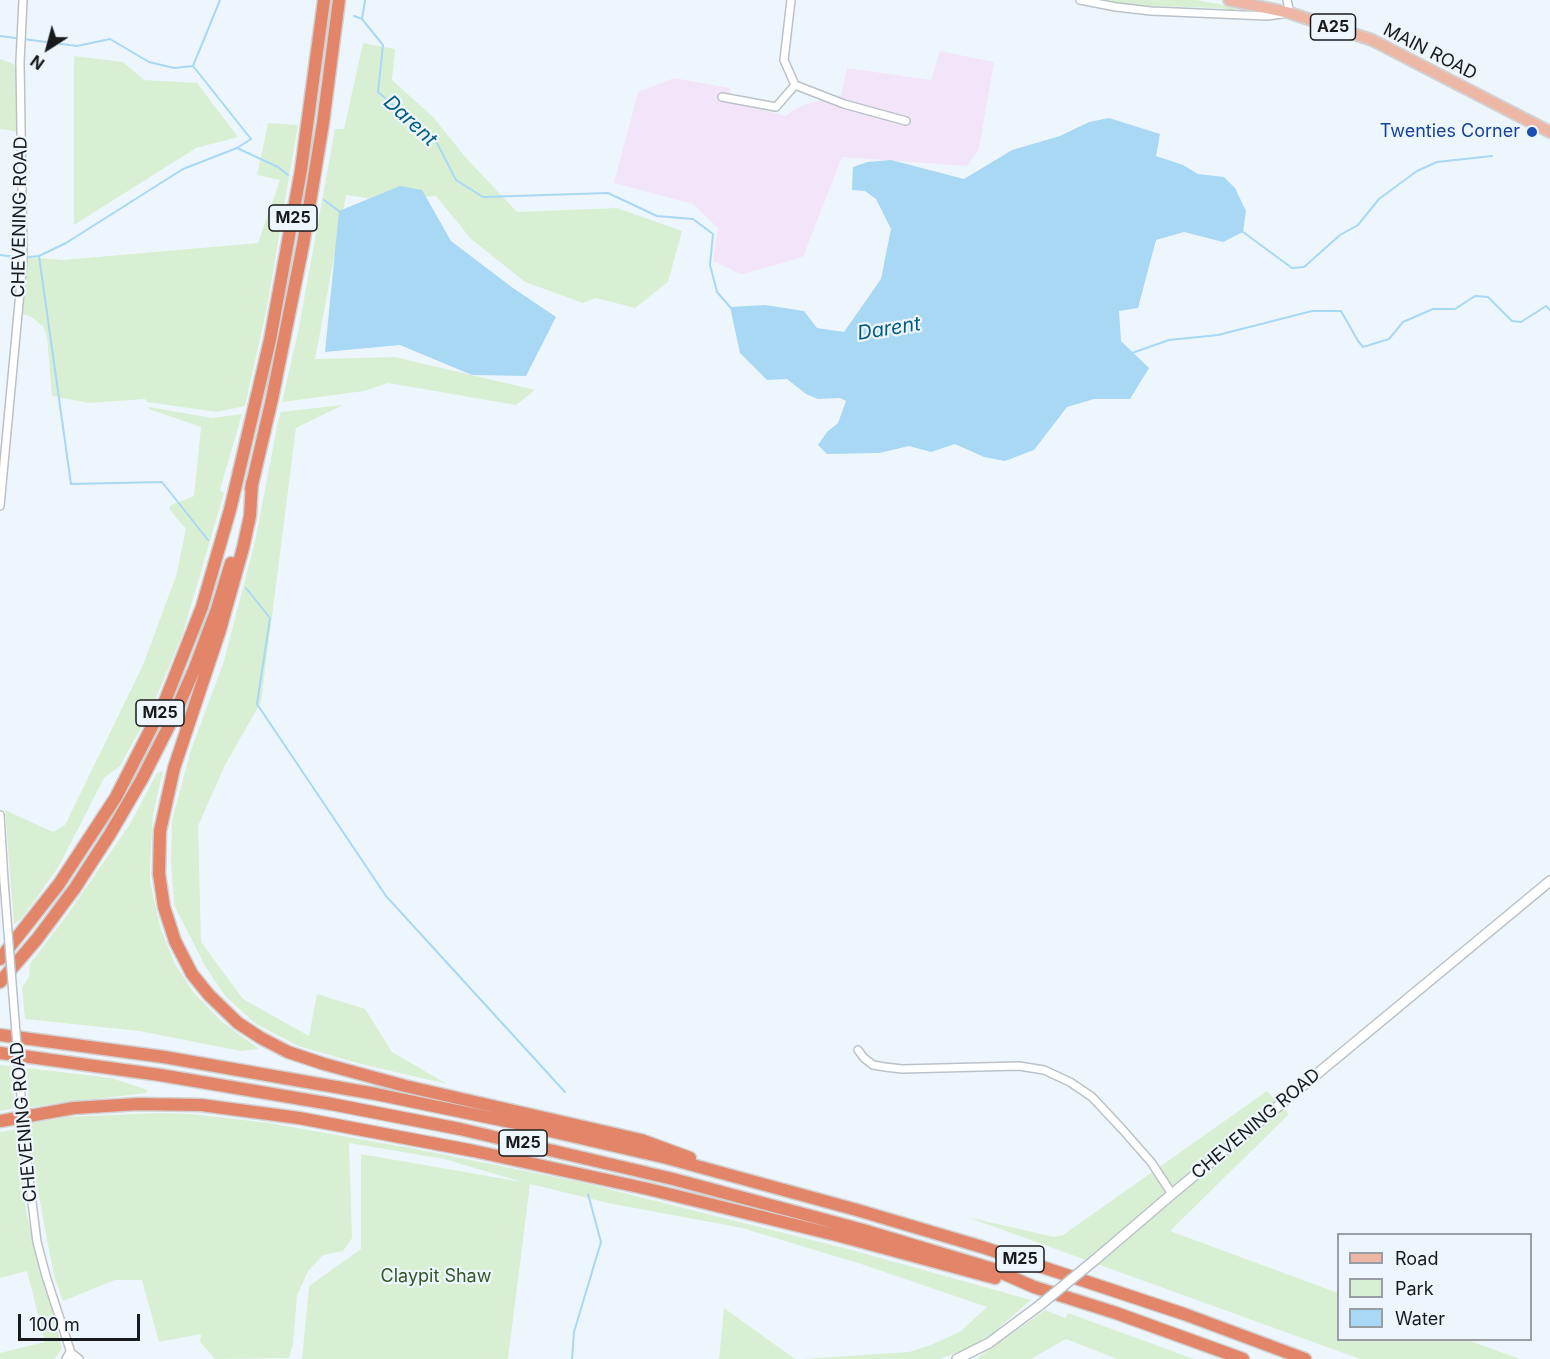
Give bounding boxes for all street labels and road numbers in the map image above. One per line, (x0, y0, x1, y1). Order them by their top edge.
road number: A25 (1310, 14, 1356, 40)
street label: MAIN ROAD (1380, 19, 1480, 85)
street label: CHEVENING ROAD (8, 136, 32, 298)
road number: M25 (269, 205, 317, 231)
road number: M25 (136, 700, 184, 726)
street label: CHEVENING ROAD (6, 1041, 42, 1203)
street label: CHEVENING ROAD (1187, 1064, 1325, 1184)
road number: M25 (499, 1130, 547, 1156)
road number: M25 (996, 1246, 1044, 1272)

